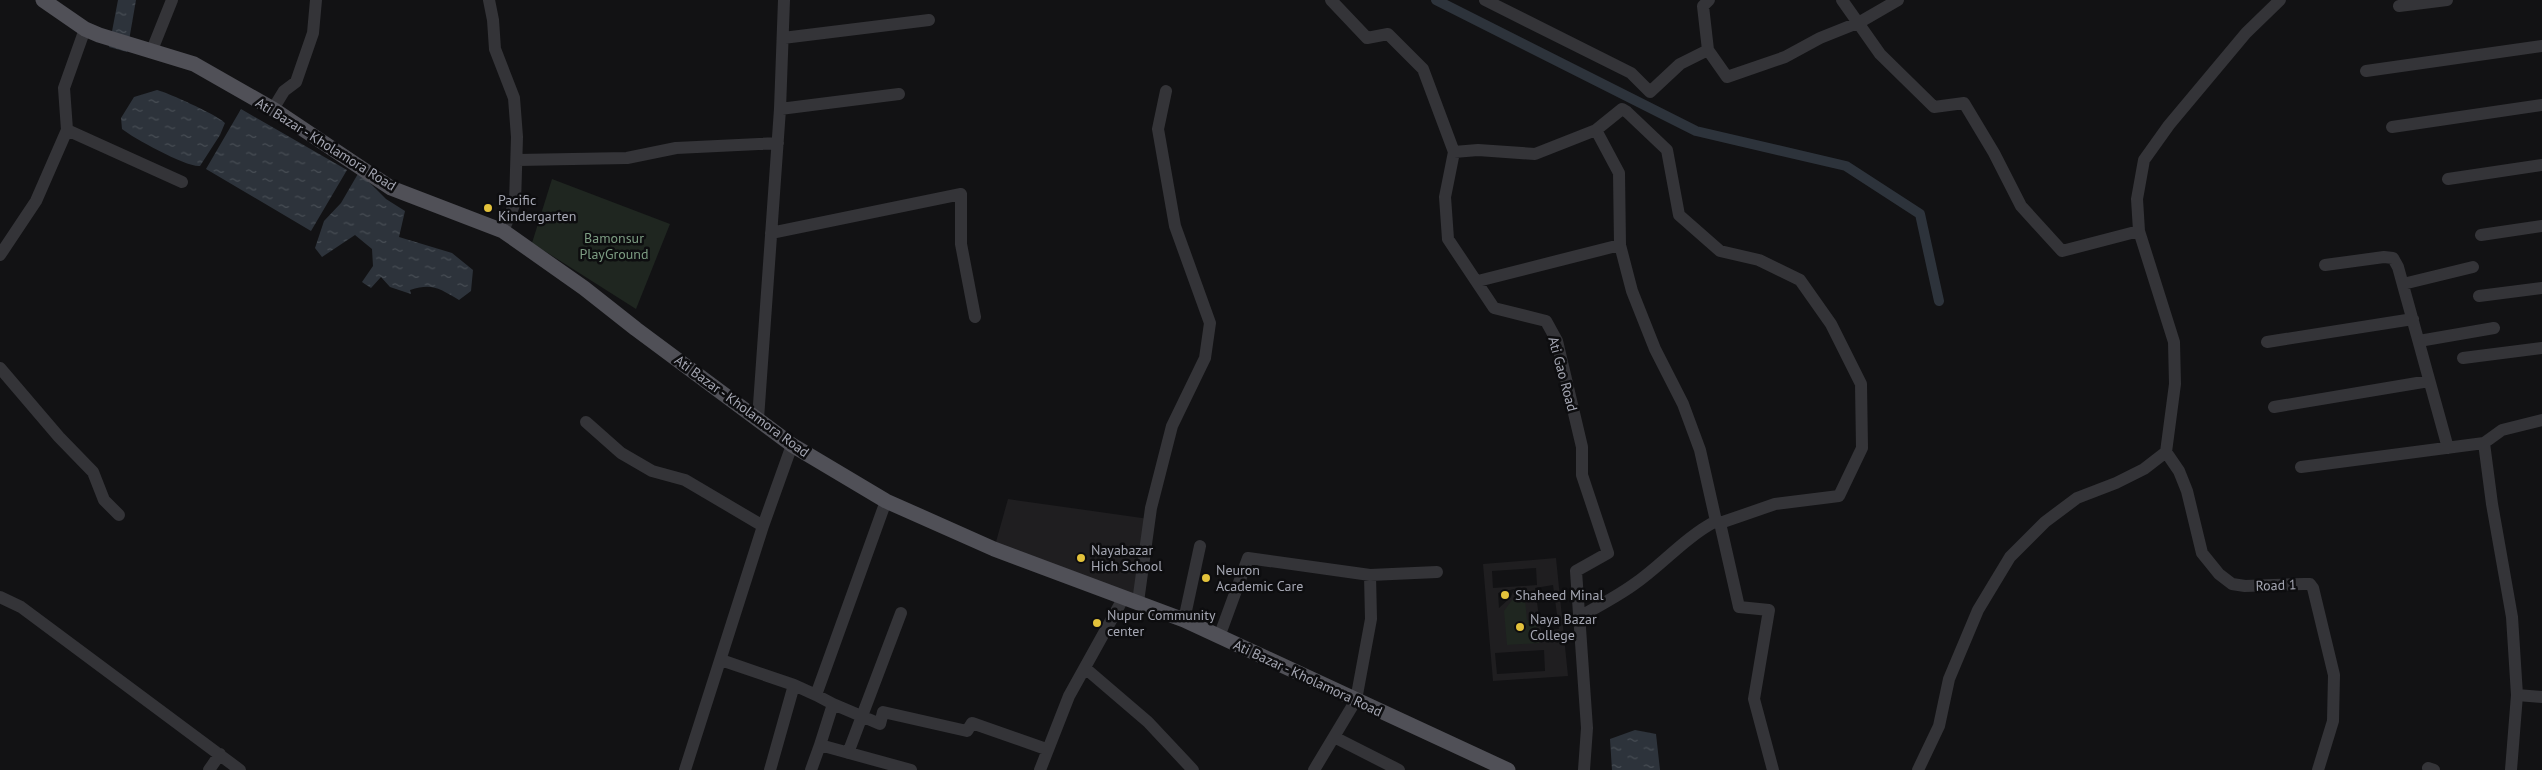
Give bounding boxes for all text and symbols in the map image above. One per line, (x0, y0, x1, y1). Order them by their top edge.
street label: Ati Bazar - Kholamora Road (252, 93, 400, 195)
place label: Pacific Kindergarten (498, 191, 576, 225)
marker: Pacific Kindergarten (482, 202, 494, 214)
park label: Bamonsur PlayGround (580, 229, 648, 263)
street label: Ati Gao Road (1544, 335, 1582, 413)
street label: Ati Bazar - Kholamora Road (671, 351, 813, 461)
place label: Nayabazar Hich School (1091, 541, 1162, 575)
marker: Nayabazar Hich School (1075, 552, 1087, 564)
place label: Neuron Academic Care (1216, 561, 1303, 595)
marker: Neuron Academic Care (1200, 572, 1212, 584)
street label: Road 1 (2255, 575, 2297, 595)
place label: Shaheed Minal (1515, 586, 1604, 604)
marker: Shaheed Minal (1499, 589, 1511, 601)
place label: Nupur Community center (1107, 606, 1216, 640)
place label: Naya Bazar College (1530, 610, 1597, 644)
marker: Nupur Community center (1091, 617, 1103, 629)
marker: Naya Bazar College (1514, 621, 1526, 633)
street label: Ati Bazar - Kholamora Road (1231, 636, 1385, 720)

